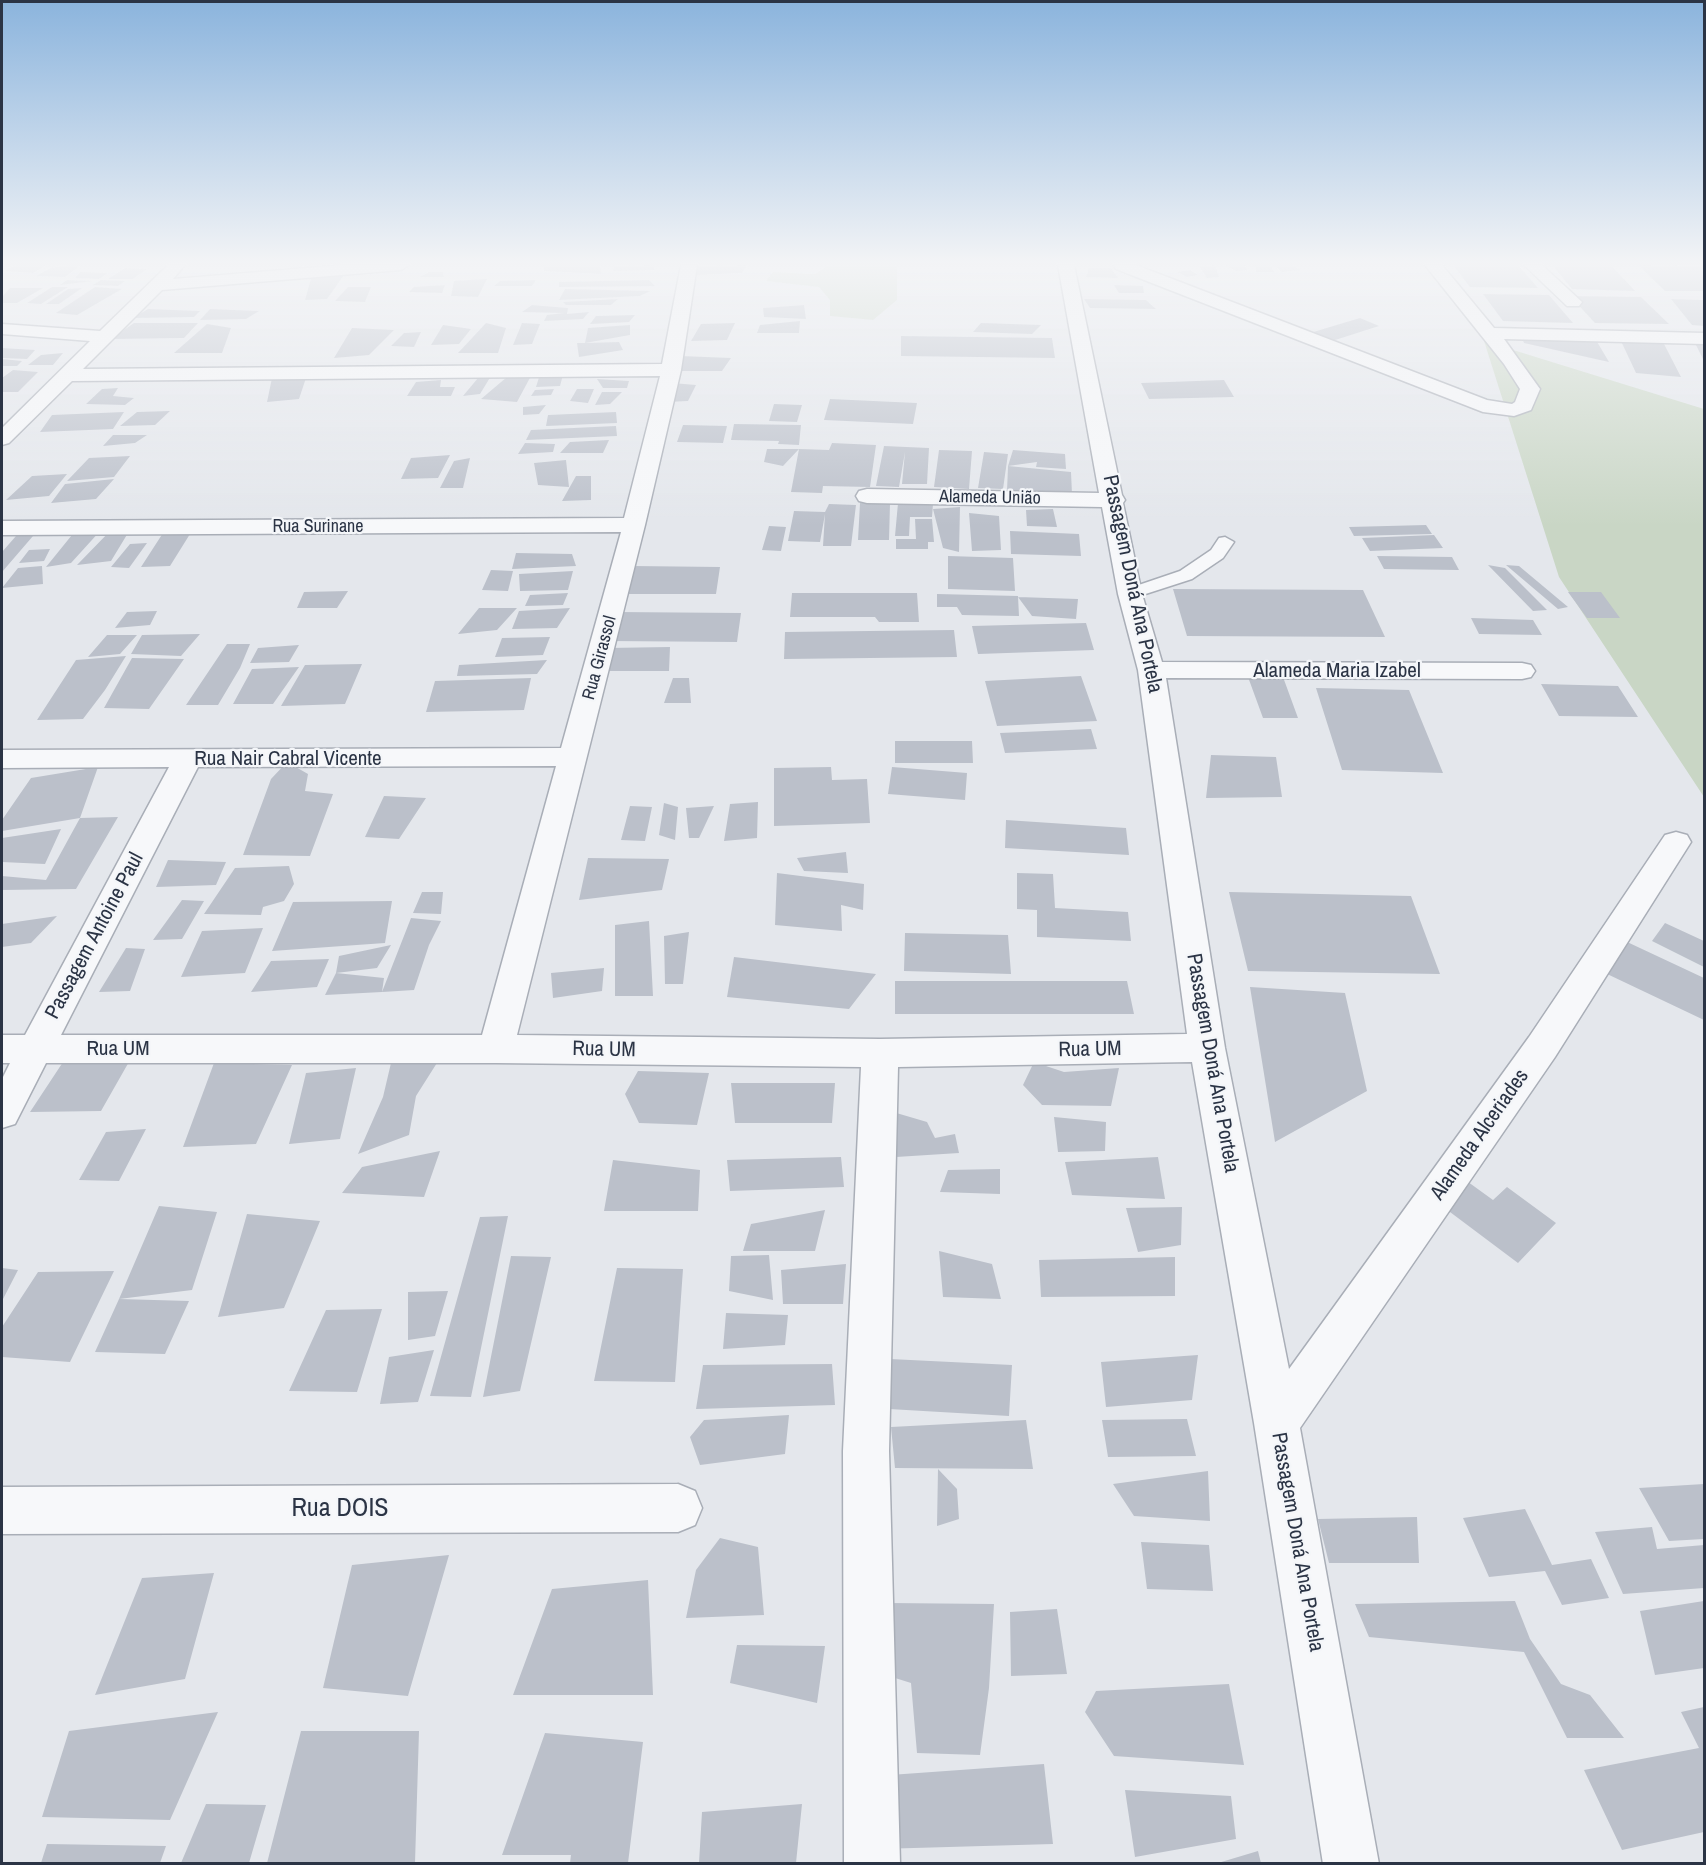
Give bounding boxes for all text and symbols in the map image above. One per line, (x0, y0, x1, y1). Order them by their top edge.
street label: Passagem Doná Ana Portela (1097, 473, 1167, 695)
street label: Alameda União (939, 486, 1041, 510)
street label: Rua Surinane (272, 516, 364, 538)
street label: Rua Girassol (578, 614, 622, 702)
street label: Alameda Maria Izabel (1253, 658, 1421, 684)
street label: Rua Nair Cabral Vicente (194, 746, 382, 772)
street label: Passagem Antoine Paul (41, 849, 149, 1023)
street label: Passagem Doná Ana Portela (1180, 951, 1244, 1175)
street label: Rua UM (86, 1036, 150, 1062)
street label: Rua UM (572, 1037, 636, 1063)
street label: Rua UM (1058, 1037, 1122, 1063)
street label: Alameda Alceriades (1425, 1065, 1535, 1205)
street label: Passagem Doná Ana Portela (1265, 1430, 1329, 1654)
street label: Rua DOIS (291, 1493, 389, 1525)

